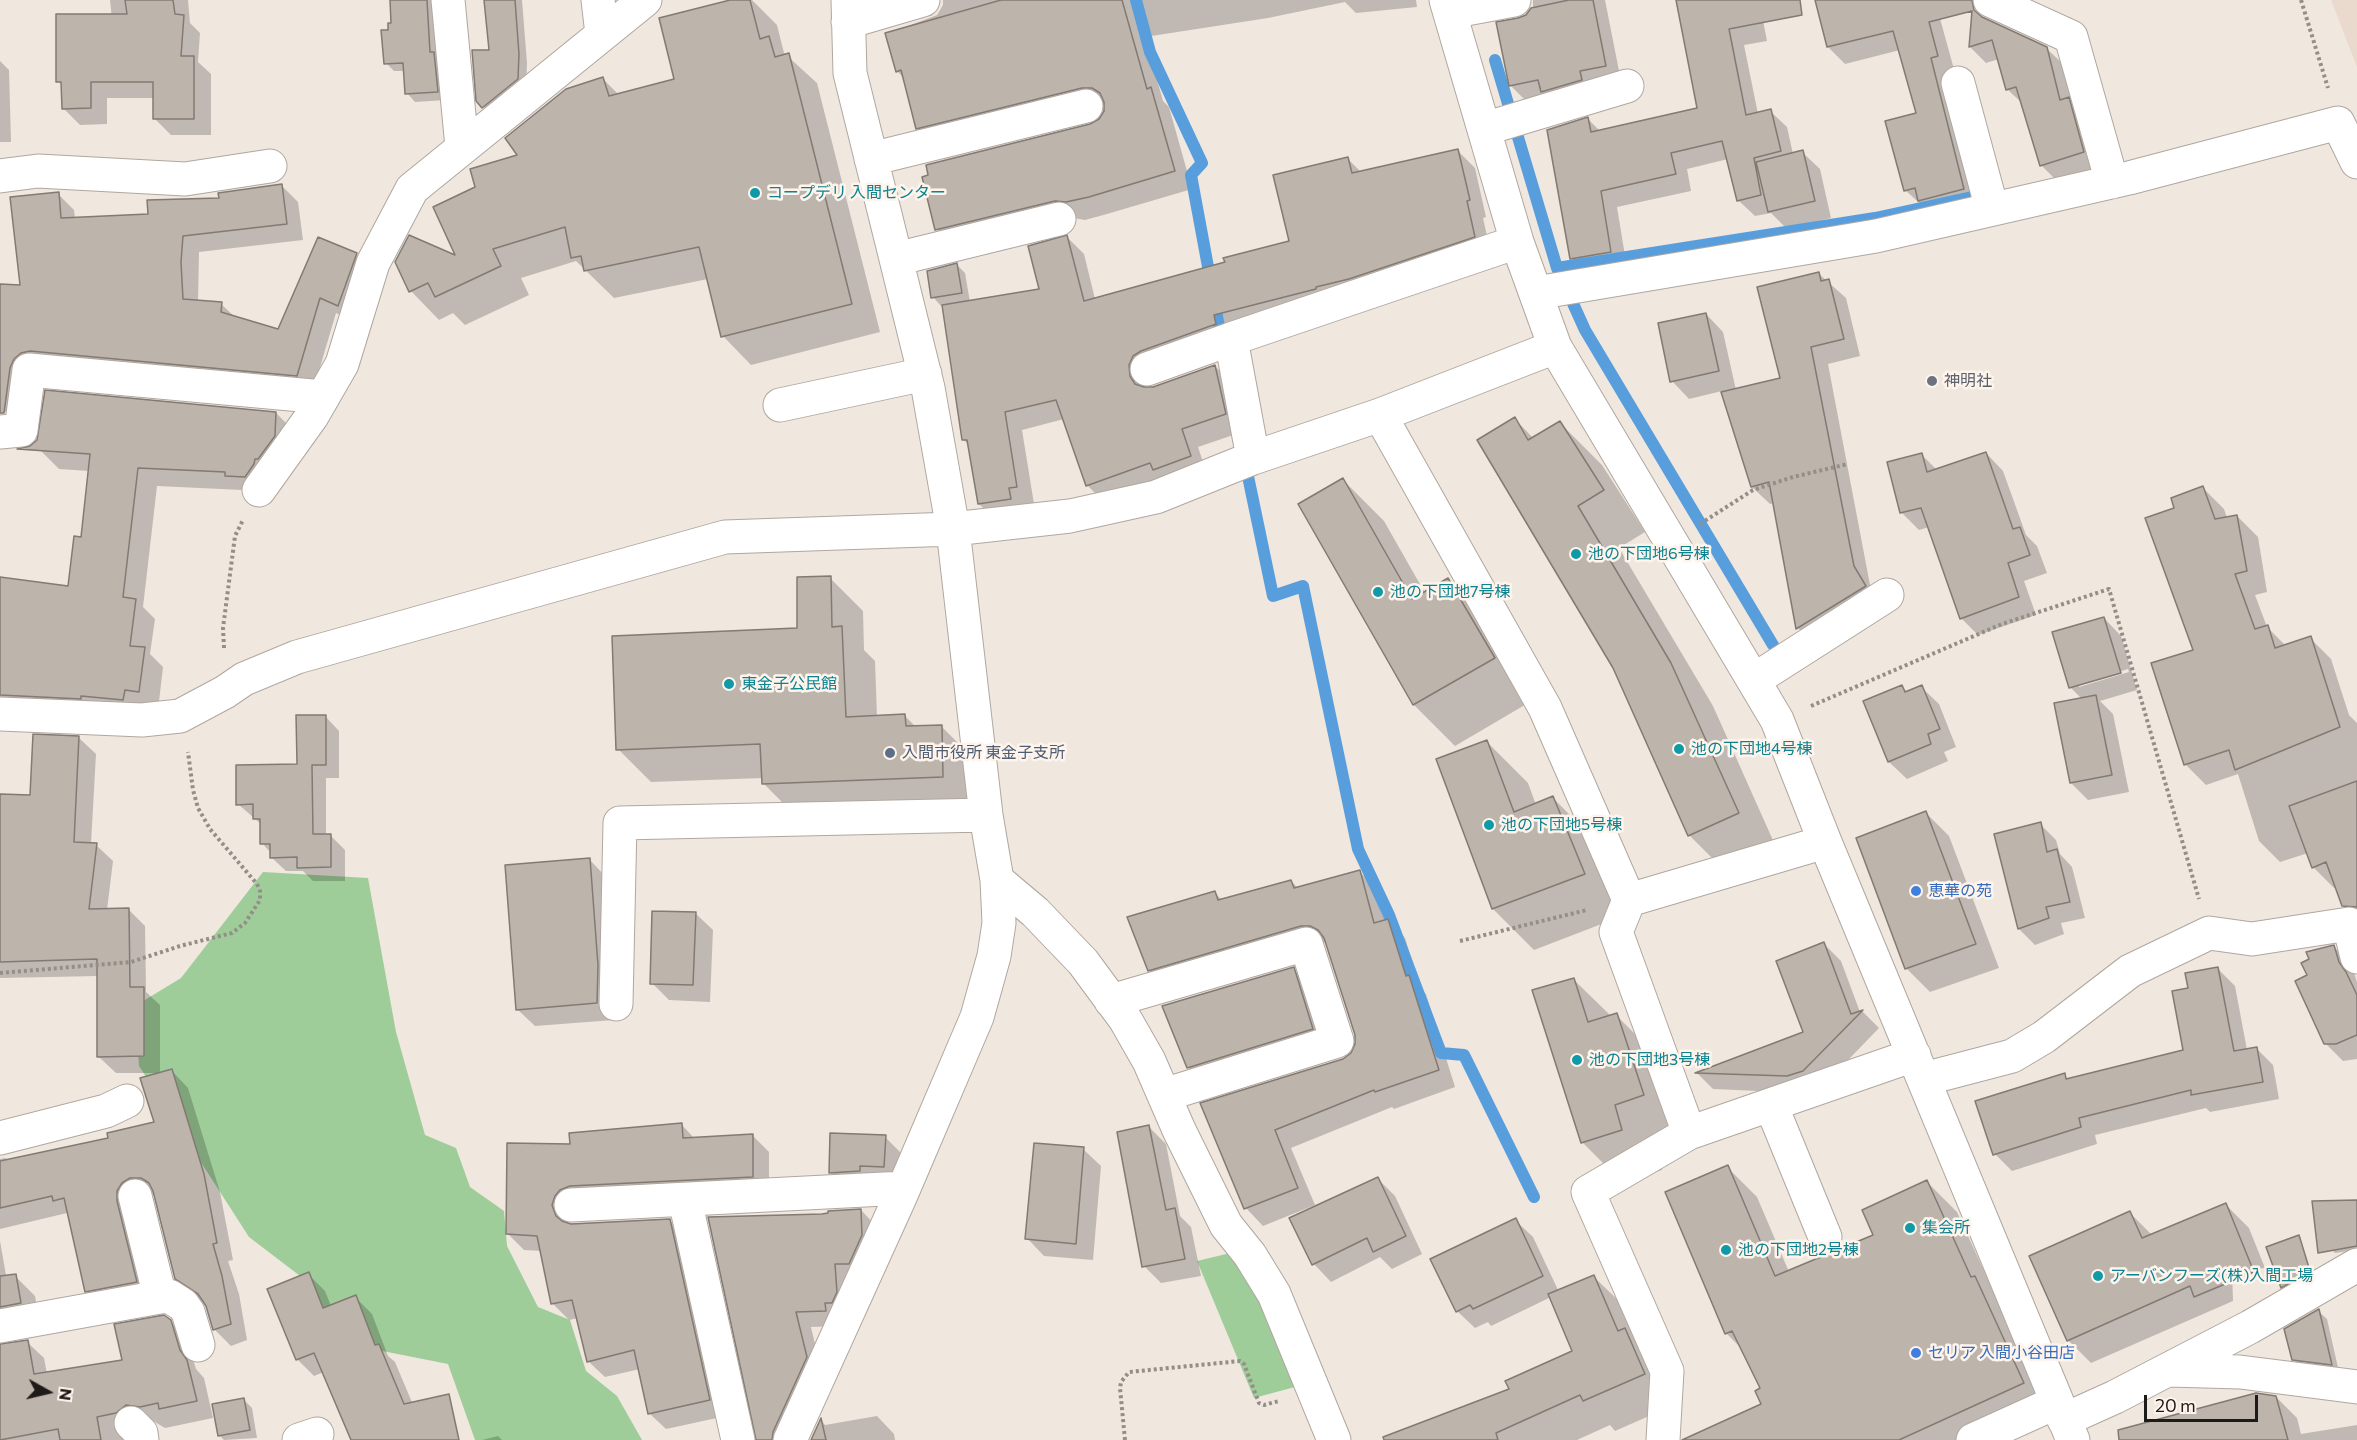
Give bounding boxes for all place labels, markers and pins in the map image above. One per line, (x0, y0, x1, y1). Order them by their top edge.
place label: コープデリ 入間センター (767, 183, 946, 203)
marker: コープデリ 入間センター (748, 186, 762, 200)
place label: 神明社 (1944, 371, 1992, 391)
marker: 神明社 (1925, 374, 1939, 388)
place label: 池の下団地6号棟 (1588, 544, 1710, 564)
marker: 池の下団地6号棟 (1569, 547, 1583, 561)
place label: 池の下団地7号棟 (1390, 582, 1510, 602)
marker: 池の下団地7号棟 (1371, 585, 1385, 599)
place label: 東金子公民館 (741, 674, 837, 694)
marker: 東金子公民館 (722, 677, 736, 691)
place label: 池の下団地4号棟 (1691, 739, 1813, 759)
marker: 池の下団地4号棟 (1672, 742, 1686, 756)
place label: 入間市役所 東金子支所 (902, 743, 1065, 763)
marker: 入間市役所 東金子支所 (883, 746, 897, 760)
place label: 池の下団地5号棟 (1501, 815, 1622, 835)
marker: 池の下団地5号棟 (1482, 818, 1496, 832)
place label: 恵華の苑 (1928, 881, 1992, 901)
marker: 恵華の苑 (1909, 884, 1923, 898)
place label: 池の下団地3号棟 (1589, 1050, 1710, 1070)
marker: 池の下団地3号棟 (1570, 1053, 1584, 1067)
place label: 集会所 (1922, 1218, 1970, 1238)
marker: 集会所 (1903, 1221, 1917, 1235)
place label: 池の下団地2号棟 (1738, 1240, 1859, 1260)
marker: 池の下団地2号棟 (1719, 1243, 1733, 1257)
place label: アーバンフーズ(株)入間工場 (2110, 1266, 2313, 1286)
marker: アーバンフーズ(株)入間工場 (2091, 1269, 2105, 1283)
place label: セリア 入間小谷田店 (1928, 1343, 2075, 1363)
marker: セリア 入間小谷田店 (1909, 1346, 1923, 1360)

